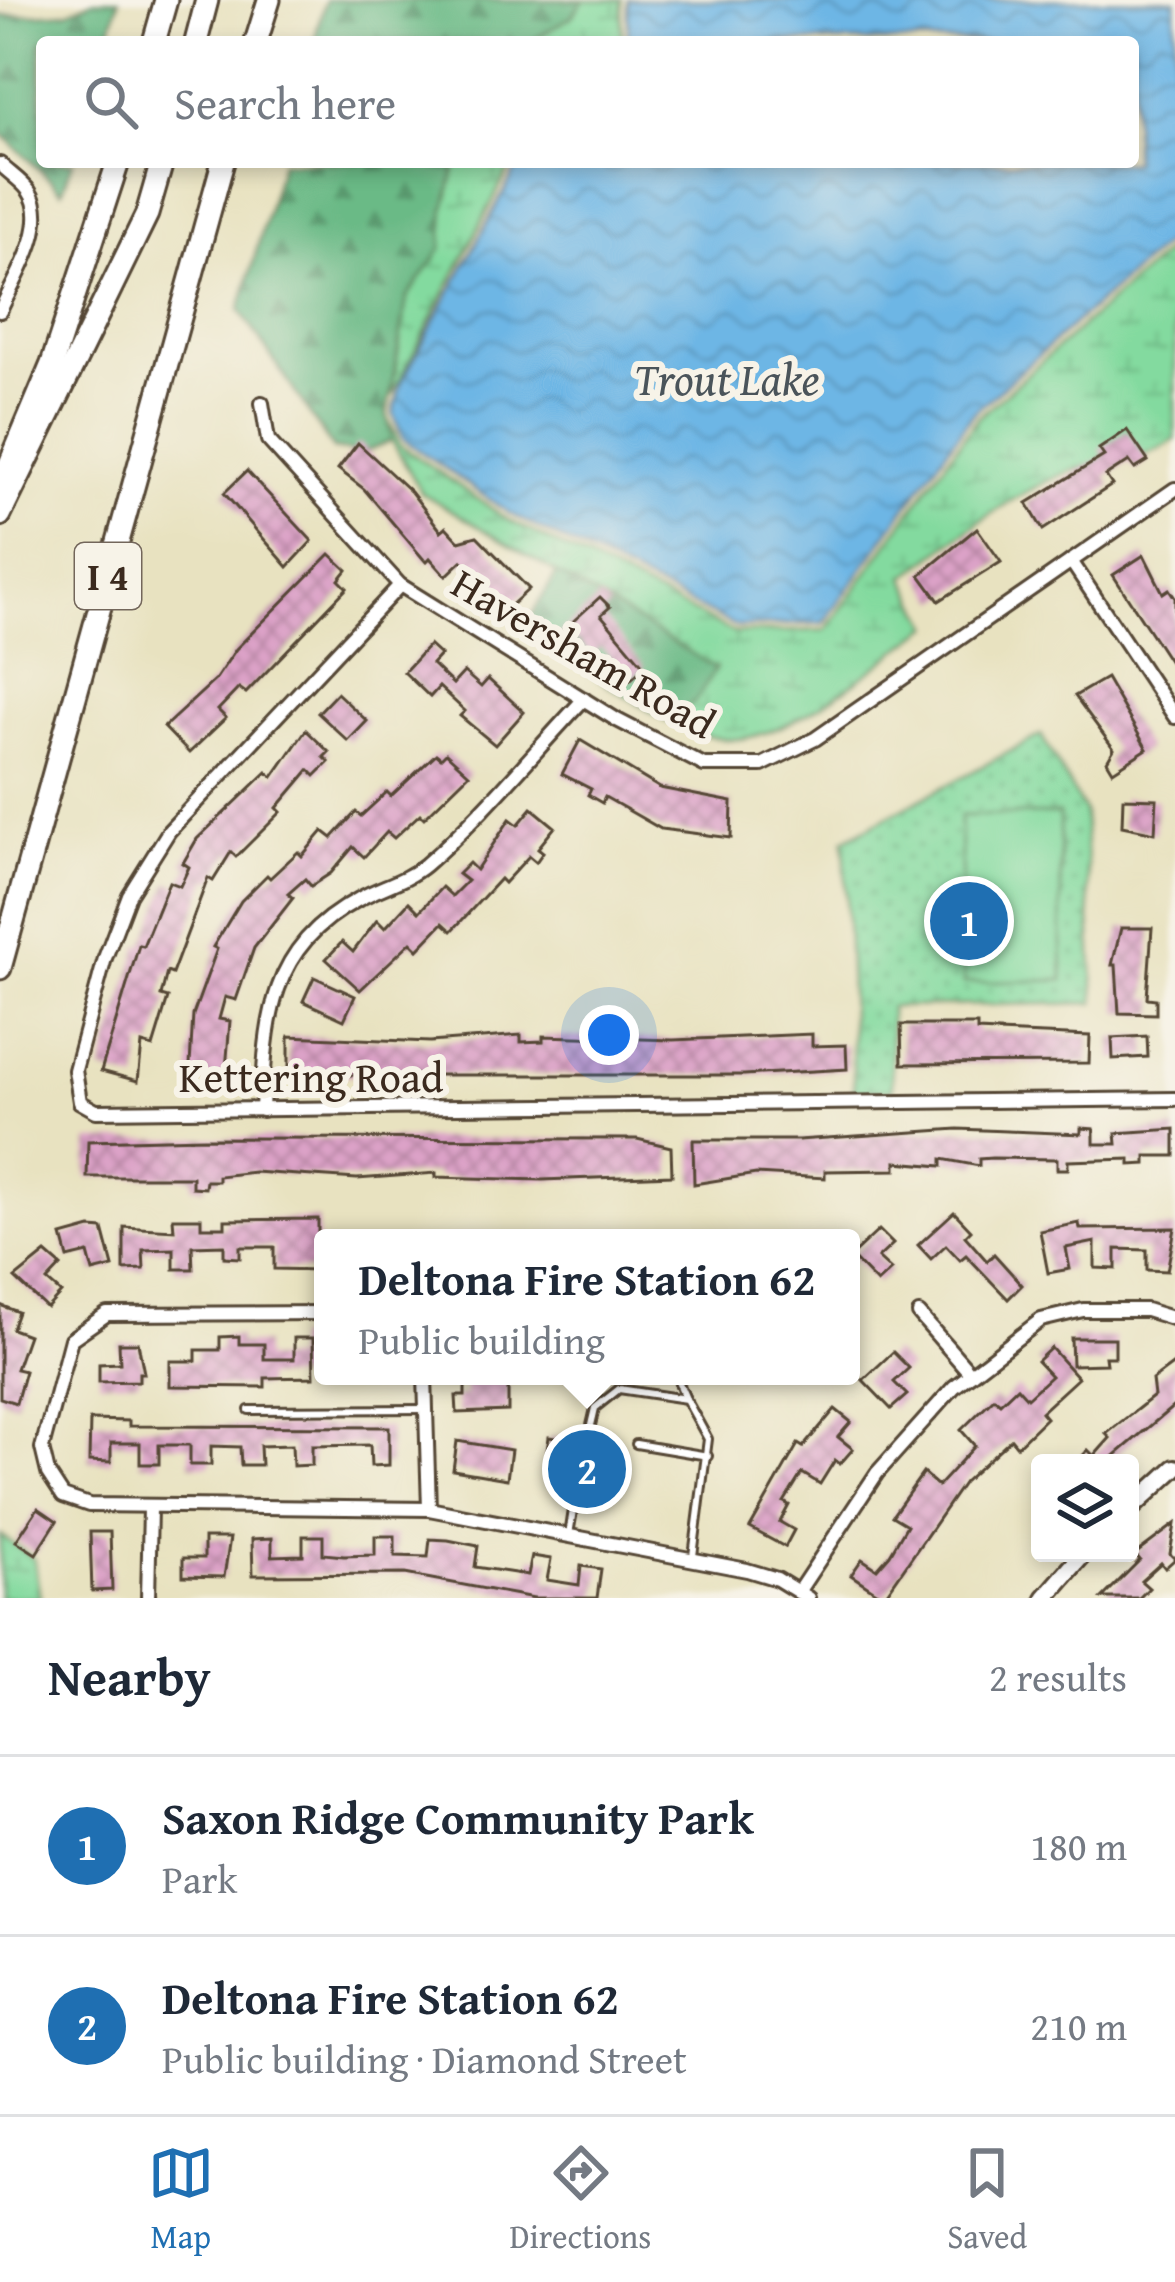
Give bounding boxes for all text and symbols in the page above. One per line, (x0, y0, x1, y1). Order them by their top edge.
search box (36, 36, 1139, 168)
icon: search (78, 69, 144, 135)
text: Search here (174, 70, 396, 135)
water label: Trout Lake (634, 346, 820, 411)
road number: I 4 (75, 543, 141, 609)
street label: Haversham Road (441, 552, 728, 753)
pin: 1 (930, 876, 1008, 966)
your location (579, 1005, 639, 1065)
street label: Kettering Road (179, 1046, 444, 1107)
popup (314, 1229, 860, 1385)
text: Deltona Fire Station 62 (359, 1246, 815, 1311)
text: Public building (359, 1311, 605, 1368)
pin: 2 (548, 1424, 626, 1514)
map controls (1031, 1454, 1139, 1562)
button: layers (1031, 1454, 1139, 1562)
text: Nearby (48, 1639, 211, 1714)
text: 2 results (989, 1648, 1127, 1705)
text: Saxon Ridge Community Park (162, 1785, 754, 1850)
text: 1 (77, 1817, 97, 1874)
text: 180 m (1030, 1817, 1127, 1874)
text: Park (162, 1850, 237, 1907)
text: Deltona Fire Station 62 (162, 1965, 619, 2030)
text: 2 (77, 1997, 97, 2054)
text: 210 m (1030, 1997, 1127, 2054)
text: Public building · Diamond Street (162, 2030, 687, 2087)
tab: Map (148, 2140, 214, 2260)
tab: Directions (510, 2140, 651, 2260)
tab: Saved (947, 2140, 1027, 2260)

